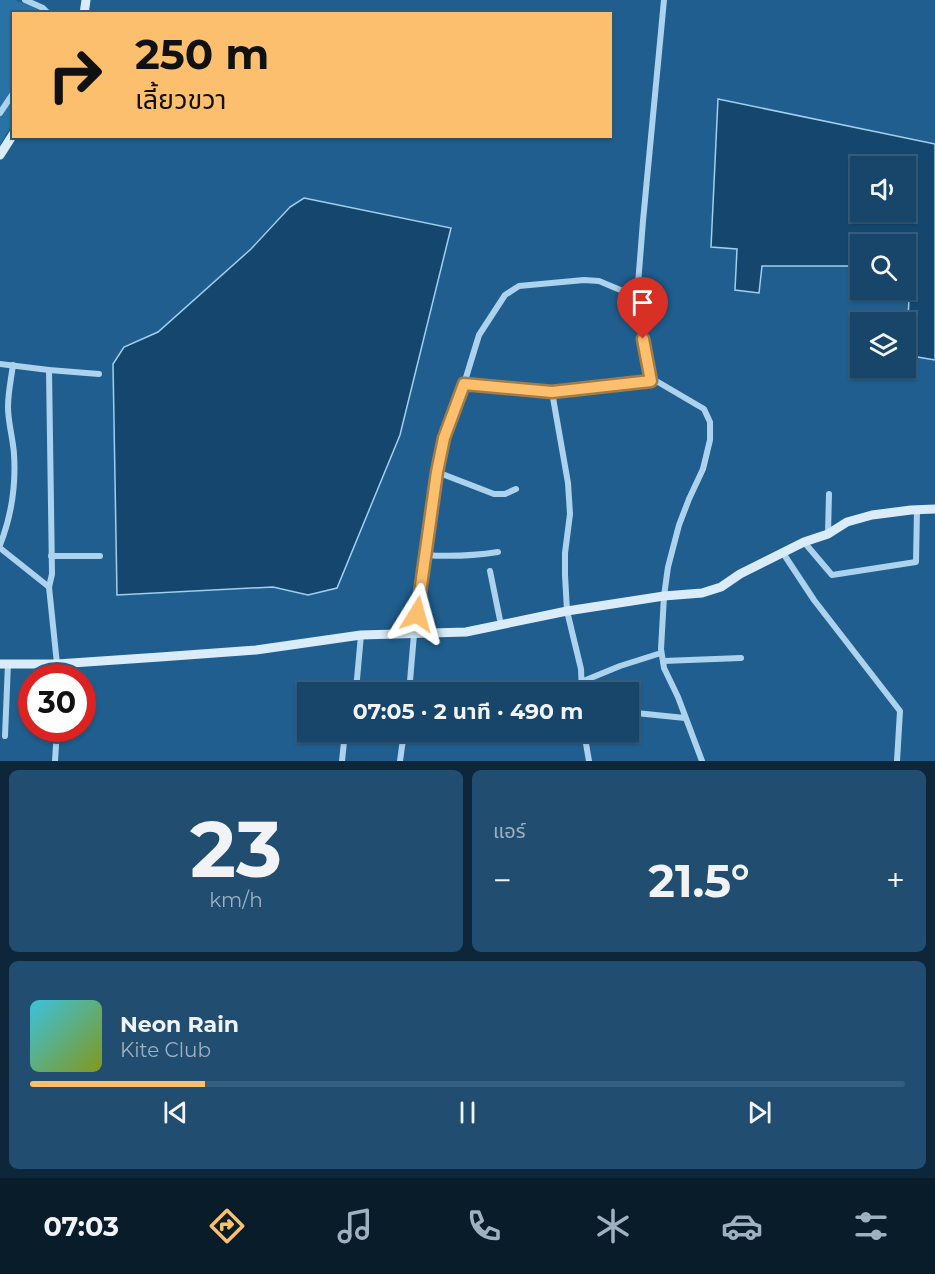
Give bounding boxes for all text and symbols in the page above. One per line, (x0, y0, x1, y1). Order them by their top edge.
text: 250 m (135, 28, 269, 80)
icon: right (36, 36, 114, 114)
text: เลี้ยวขวา (135, 83, 226, 116)
map controls (850, 156, 916, 378)
button: sound (850, 156, 916, 222)
button: search (850, 234, 916, 300)
pin (617, 277, 668, 339)
icon: arrive (626, 286, 659, 319)
button: layers (850, 312, 916, 378)
position arrow (385, 582, 449, 646)
speed limit sign: 30 (18, 664, 96, 742)
text: 07:05 · 2 นาที · 490 m (353, 698, 583, 725)
text: 23 (190, 801, 282, 897)
text: แอร์ (493, 819, 525, 843)
text: 21.5° (648, 853, 750, 908)
text: − (493, 860, 512, 900)
text: + (886, 860, 905, 900)
text: km/h (209, 888, 263, 912)
text: Neon Rain (120, 1011, 239, 1038)
text: Kite Club (120, 1038, 211, 1062)
icon: previous (159, 1096, 192, 1129)
icon: pause (451, 1096, 484, 1129)
icon: next (743, 1096, 776, 1129)
icon: directions (206, 1205, 248, 1247)
icon: music (334, 1205, 376, 1247)
icon: phone (463, 1205, 505, 1247)
icon: climate (592, 1205, 634, 1247)
icon: car (721, 1205, 763, 1247)
icon: filters (850, 1205, 892, 1247)
text: 07:03 (43, 1210, 119, 1243)

